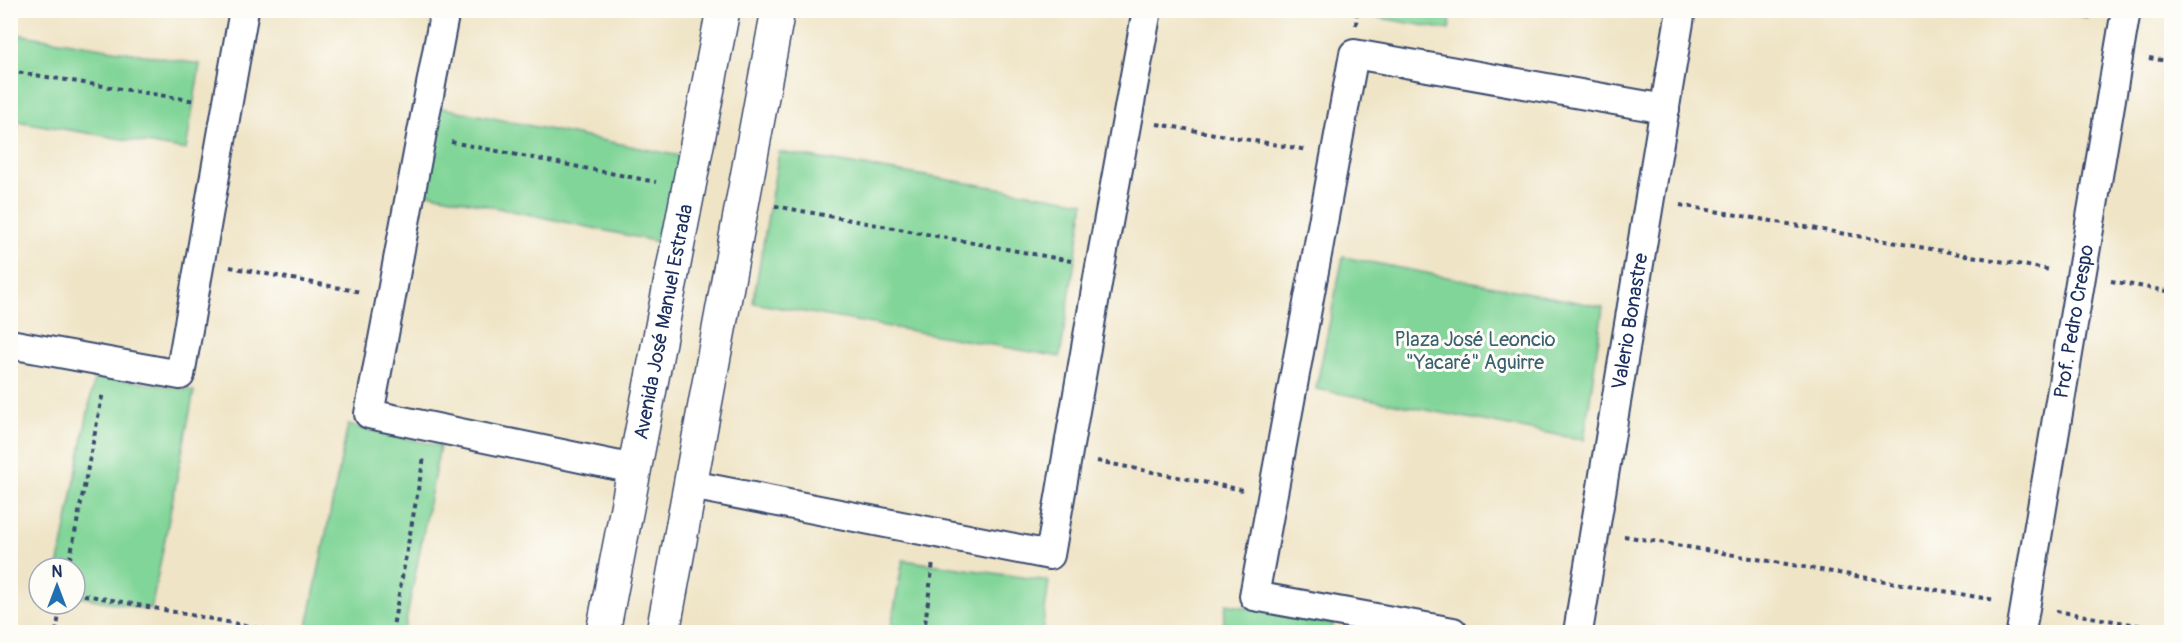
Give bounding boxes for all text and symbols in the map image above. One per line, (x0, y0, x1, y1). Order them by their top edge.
street label: Avenida José Manuel Estrada (628, 202, 698, 442)
street label: Prof. Pedro Crespo (2048, 242, 2099, 400)
street label: Valerio Bonastre (1606, 251, 1653, 391)
park label: Plaza José Leoncio "Yacaré" Aguirre (1395, 327, 1556, 375)
north arrow (27, 556, 87, 616)
text: N (52, 562, 63, 582)

